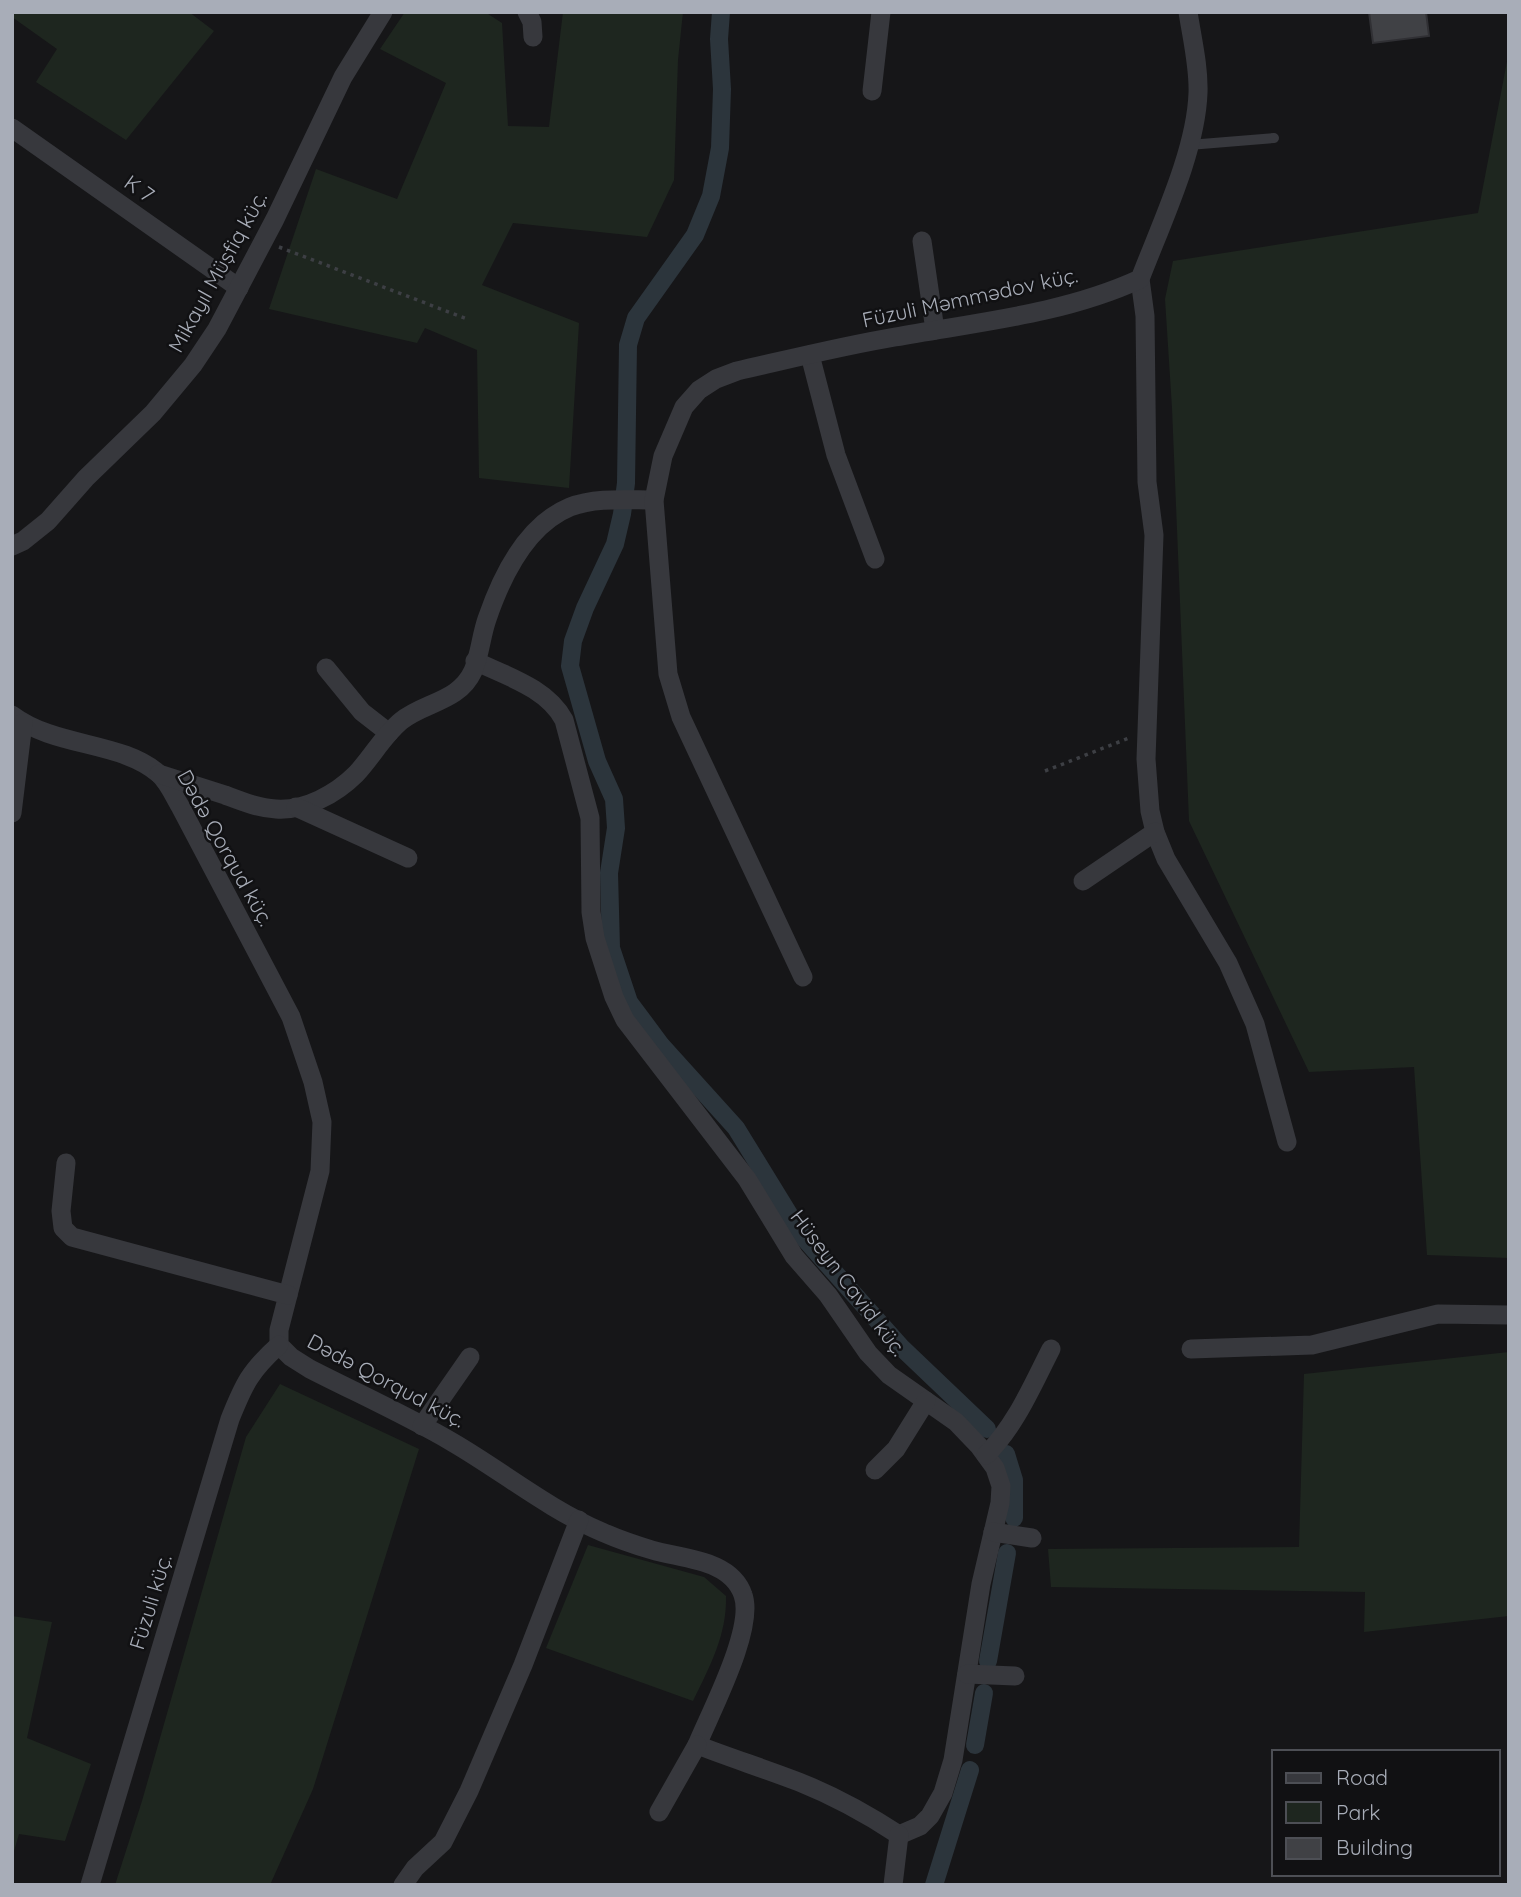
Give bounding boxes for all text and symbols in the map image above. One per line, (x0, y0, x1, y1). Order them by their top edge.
street label: K 7 (120, 169, 160, 208)
street label: Mikayıl Müşfiq küç. (162, 186, 272, 357)
street label: Füzuli Məmmədov küç. (860, 261, 1080, 333)
street label: Dədə Qorqud küç. (172, 765, 280, 930)
street label: Hüseyn Cavid küç. (785, 1204, 912, 1361)
street label: Dədə Qorqud küç. (303, 1328, 470, 1433)
street label: Füzuli küç. (123, 1551, 177, 1653)
legend (1272, 1750, 1500, 1876)
text: Road (1336, 1764, 1388, 1790)
text: Park (1336, 1799, 1380, 1825)
text: Building (1336, 1834, 1413, 1860)

